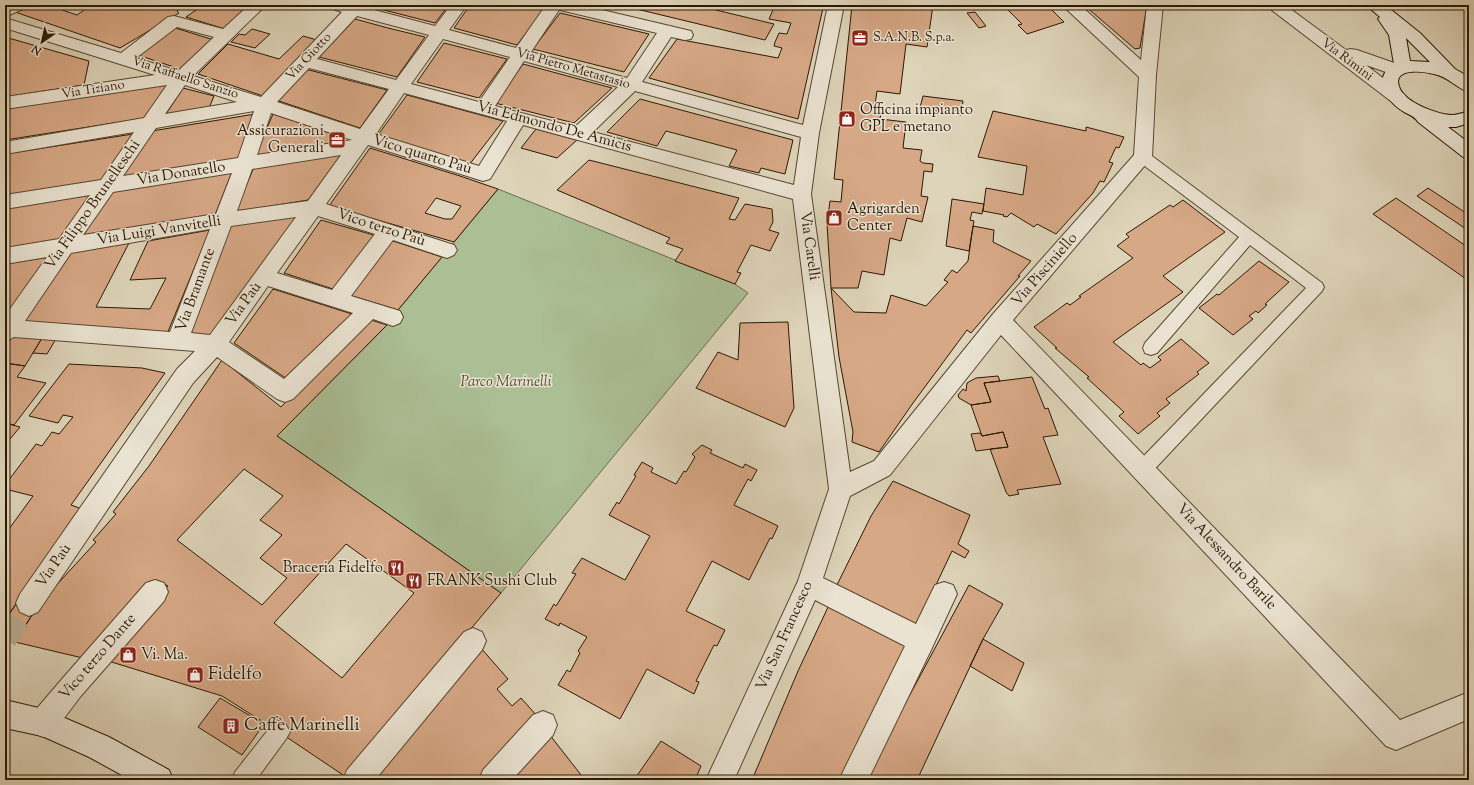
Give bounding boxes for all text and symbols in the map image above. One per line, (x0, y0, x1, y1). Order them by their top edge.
north arrow (22, 22, 62, 62)
office icon: S.A.N.B. S.p.a. (850, 28, 870, 48)
street label: Via Giotto (282, 29, 336, 85)
place label: S.A.N.B. S.p.a. (873, 29, 955, 47)
street label: Via Rimini (1317, 34, 1377, 86)
text: N (29, 40, 46, 59)
street label: Via Pietro Metastasio (514, 44, 632, 94)
street label: Via Raffaello Sanzio (129, 52, 241, 104)
street label: Via Tiziano (60, 76, 126, 104)
street label: Via Edmondo De Amicis (474, 96, 634, 158)
place label: Officina impianto GPL e metano (860, 100, 973, 138)
shop icon: Officina impianto GPL e metano (837, 109, 857, 129)
place label: Assicurazioni Generali (237, 121, 324, 159)
office icon: Assicurazioni Generali (327, 130, 347, 150)
street label: Vico quarto Paù (370, 130, 475, 180)
street label: Via Filippo Brunelleschi (40, 136, 146, 274)
street label: Via Donatello (135, 157, 227, 191)
place label: Agrigarden Center (847, 199, 920, 237)
street label: Vico terzo Paù (334, 204, 428, 252)
shop icon: Agrigarden Center (824, 208, 844, 228)
street label: Via Carelli (794, 210, 824, 282)
street label: Via Luigi Vanvitelli (95, 211, 223, 251)
street label: Via Pisciniello (1007, 229, 1083, 311)
street label: Via Bramante (171, 245, 221, 335)
street label: Via Paù (221, 278, 267, 330)
park label: Parco Marinelli (460, 372, 552, 393)
street label: Via Alessandro Barile (1171, 499, 1281, 615)
street label: Via Paù (31, 540, 77, 592)
place label: Braceria Fidelfo (283, 558, 383, 579)
restaurant icon: Braceria Fidelfo (386, 558, 406, 578)
restaurant icon: FRANK Sushi Club (404, 571, 424, 591)
place label: FRANK Sushi Club (427, 571, 557, 592)
street label: Via San Francesco (752, 578, 818, 694)
street label: Vico terzo Dante (55, 609, 141, 705)
shop icon: Vi. Ma. (118, 645, 138, 665)
place label: Vi. Ma. (141, 645, 188, 666)
place label: Fidelfo (208, 662, 262, 688)
shop icon: Fidelfo (185, 665, 205, 685)
place label: Caffè Marinelli (244, 713, 360, 739)
building icon: Caffè Marinelli (221, 716, 241, 736)

